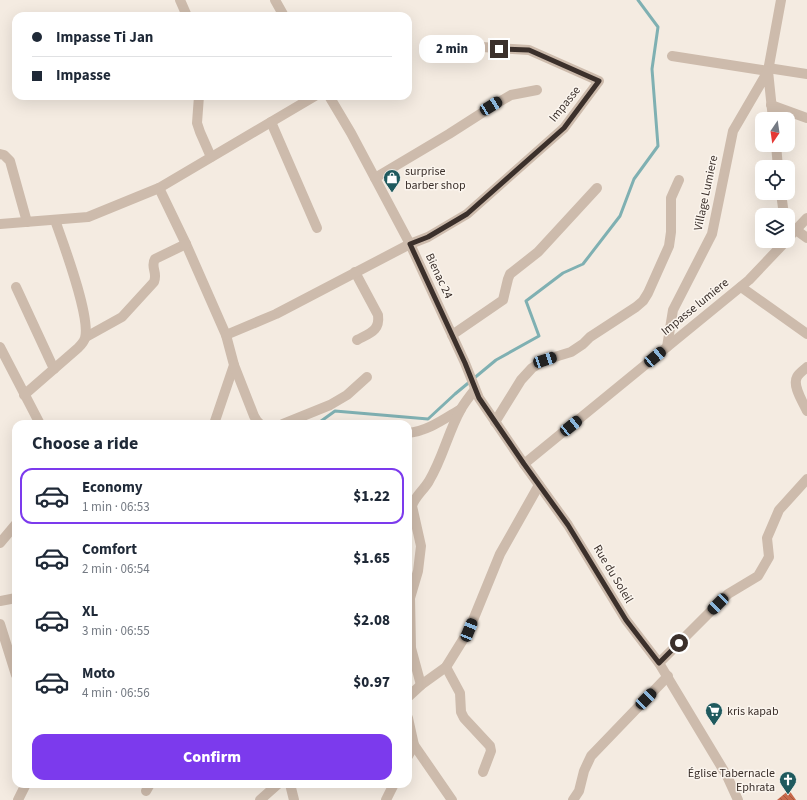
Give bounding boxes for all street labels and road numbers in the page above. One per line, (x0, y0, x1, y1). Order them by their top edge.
street label: Impasse (545, 82, 585, 126)
street label: Village Lumiere (690, 154, 722, 232)
street label: Bienac 24 (421, 250, 457, 302)
street label: Impasse lumiere (658, 274, 732, 340)
street label: Rue du Soleil (589, 542, 637, 606)

